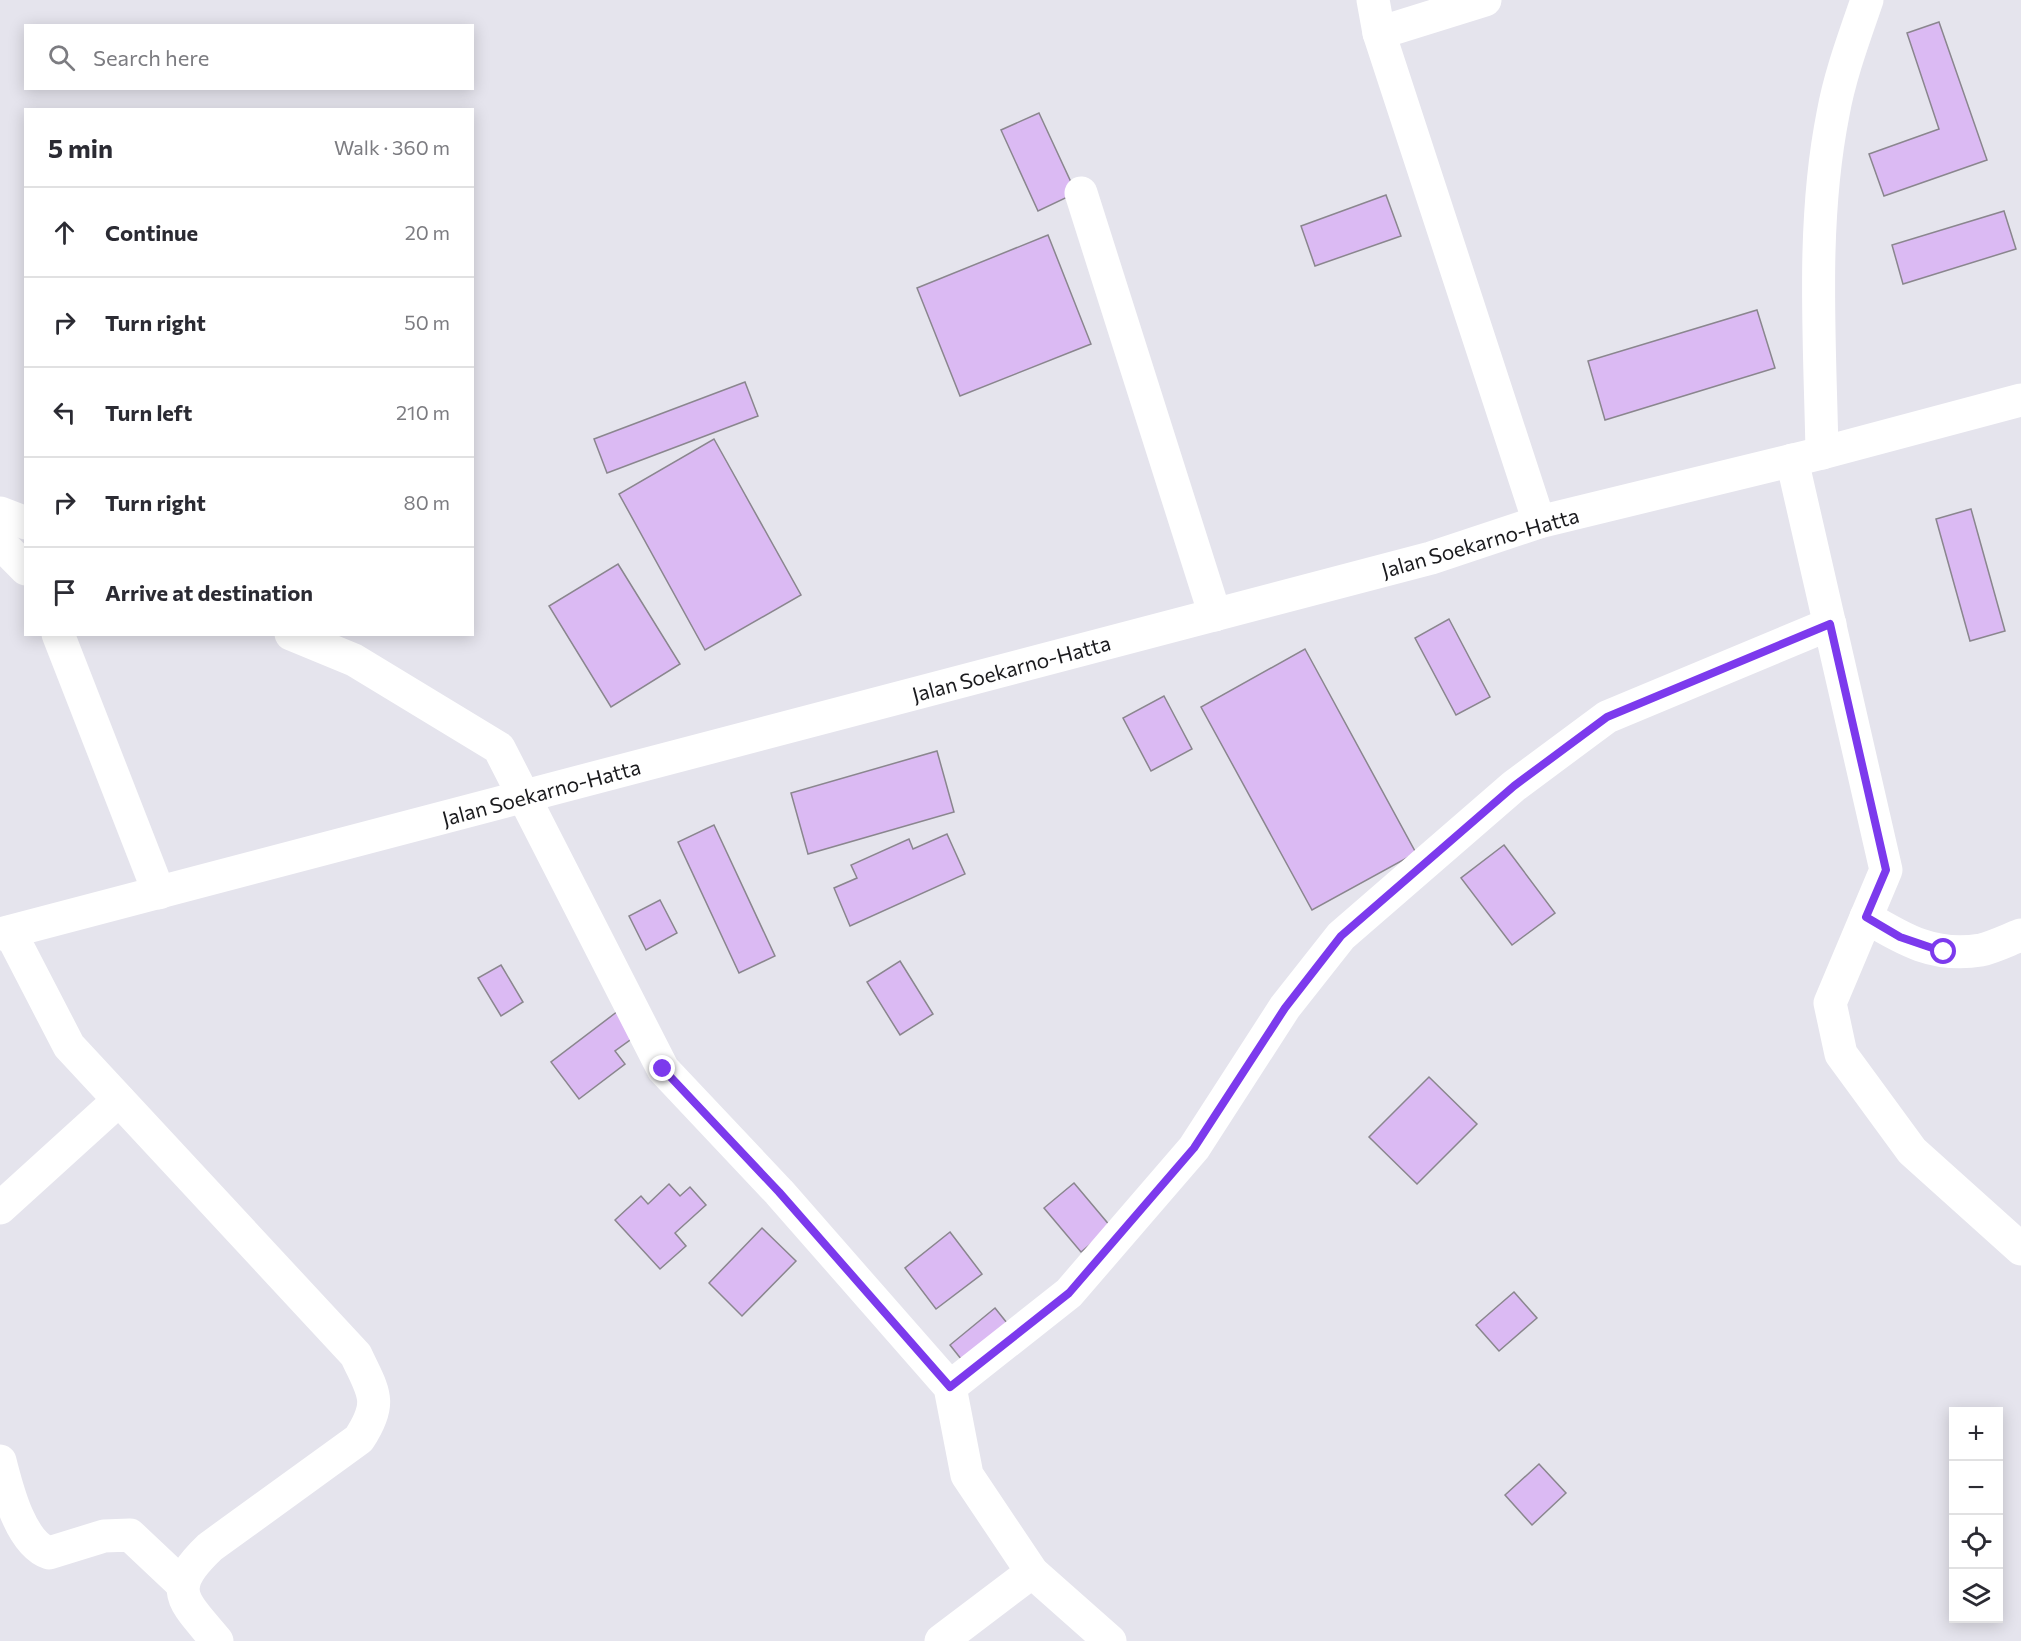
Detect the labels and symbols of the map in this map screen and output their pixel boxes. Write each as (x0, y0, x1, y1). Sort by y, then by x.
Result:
street label: Jalan Soekarno-Hatta (1378, 502, 1582, 582)
street label: Jalan Soekarno-Hatta (909, 629, 1113, 707)
street label: Jalan Soekarno-Hatta (439, 753, 643, 831)
route start (1930, 938, 1956, 964)
route end (649, 1055, 675, 1081)

